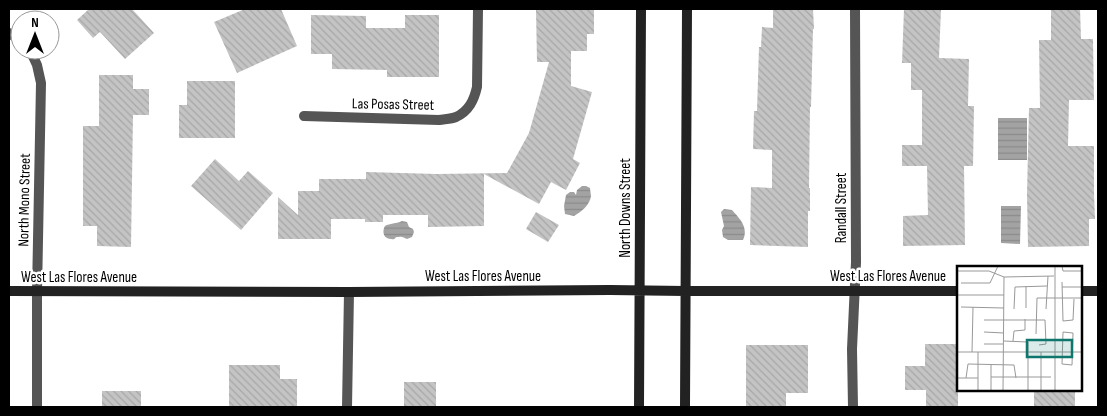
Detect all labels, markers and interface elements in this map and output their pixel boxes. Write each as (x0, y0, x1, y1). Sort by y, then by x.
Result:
north arrow (10, 10, 60, 60)
text: N (31, 14, 39, 31)
street label: Las Posas Street (352, 94, 435, 115)
street label: North Mono Street (14, 153, 35, 247)
street label: North Downs Street (616, 158, 635, 258)
street label: Randall Street (832, 172, 851, 243)
inset map (957, 266, 1082, 391)
street label: West Las Flores Avenue (425, 267, 541, 286)
street label: West Las Flores Avenue (830, 267, 946, 286)
street label: West Las Flores Avenue (21, 268, 137, 287)

